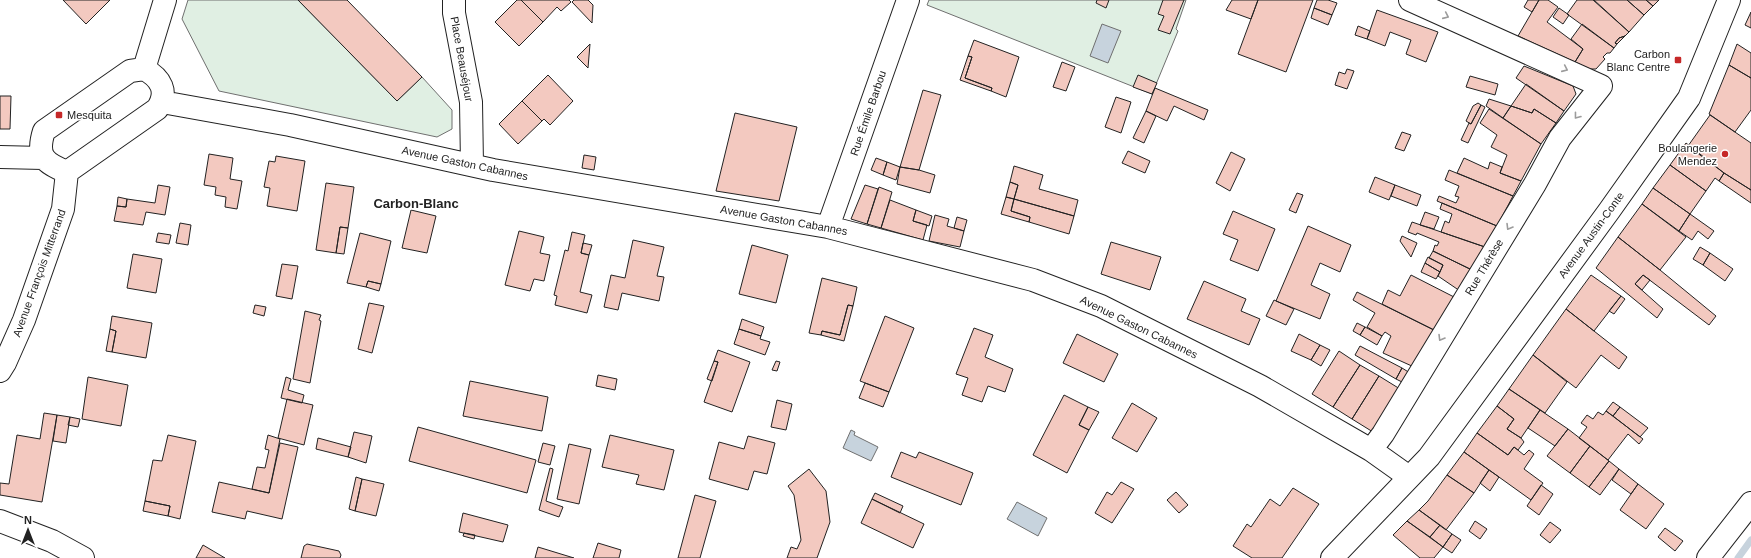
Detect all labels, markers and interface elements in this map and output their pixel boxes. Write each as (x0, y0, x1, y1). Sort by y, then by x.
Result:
one-way arrow (1442, 11, 1449, 19)
street label: Place Beauséjour (449, 15, 475, 103)
place label: Carbon Blanc Centre (1606, 48, 1670, 73)
marker: Carbon Blanc Centre (1673, 55, 1683, 65)
one-way arrow (1560, 64, 1568, 72)
street label: Rue Émile Barbou (848, 69, 888, 157)
place label: Mesquita (67, 109, 113, 121)
marker: Mesquita (54, 110, 64, 120)
one-way arrow (1575, 112, 1582, 119)
place label: Boulangerie Mendez (1658, 142, 1717, 167)
street label: Avenue Gaston Cabannes (401, 144, 530, 182)
marker: Boulangerie Mendez (1720, 149, 1730, 159)
street label: Avenue Austin-Conte (1556, 190, 1626, 280)
district label: Carbon-Blanc (373, 196, 459, 211)
street label: Avenue Gaston Cabannes (720, 203, 849, 237)
street label: Avenue François Mitterrand (10, 208, 68, 338)
one-way arrow (1506, 223, 1513, 230)
street label: Rue Thérèse (1463, 237, 1505, 297)
street label: Avenue Gaston Cabannes (1078, 293, 1200, 361)
one-way arrow (1439, 334, 1446, 341)
north arrow (8, 510, 48, 550)
text: N (24, 514, 32, 526)

